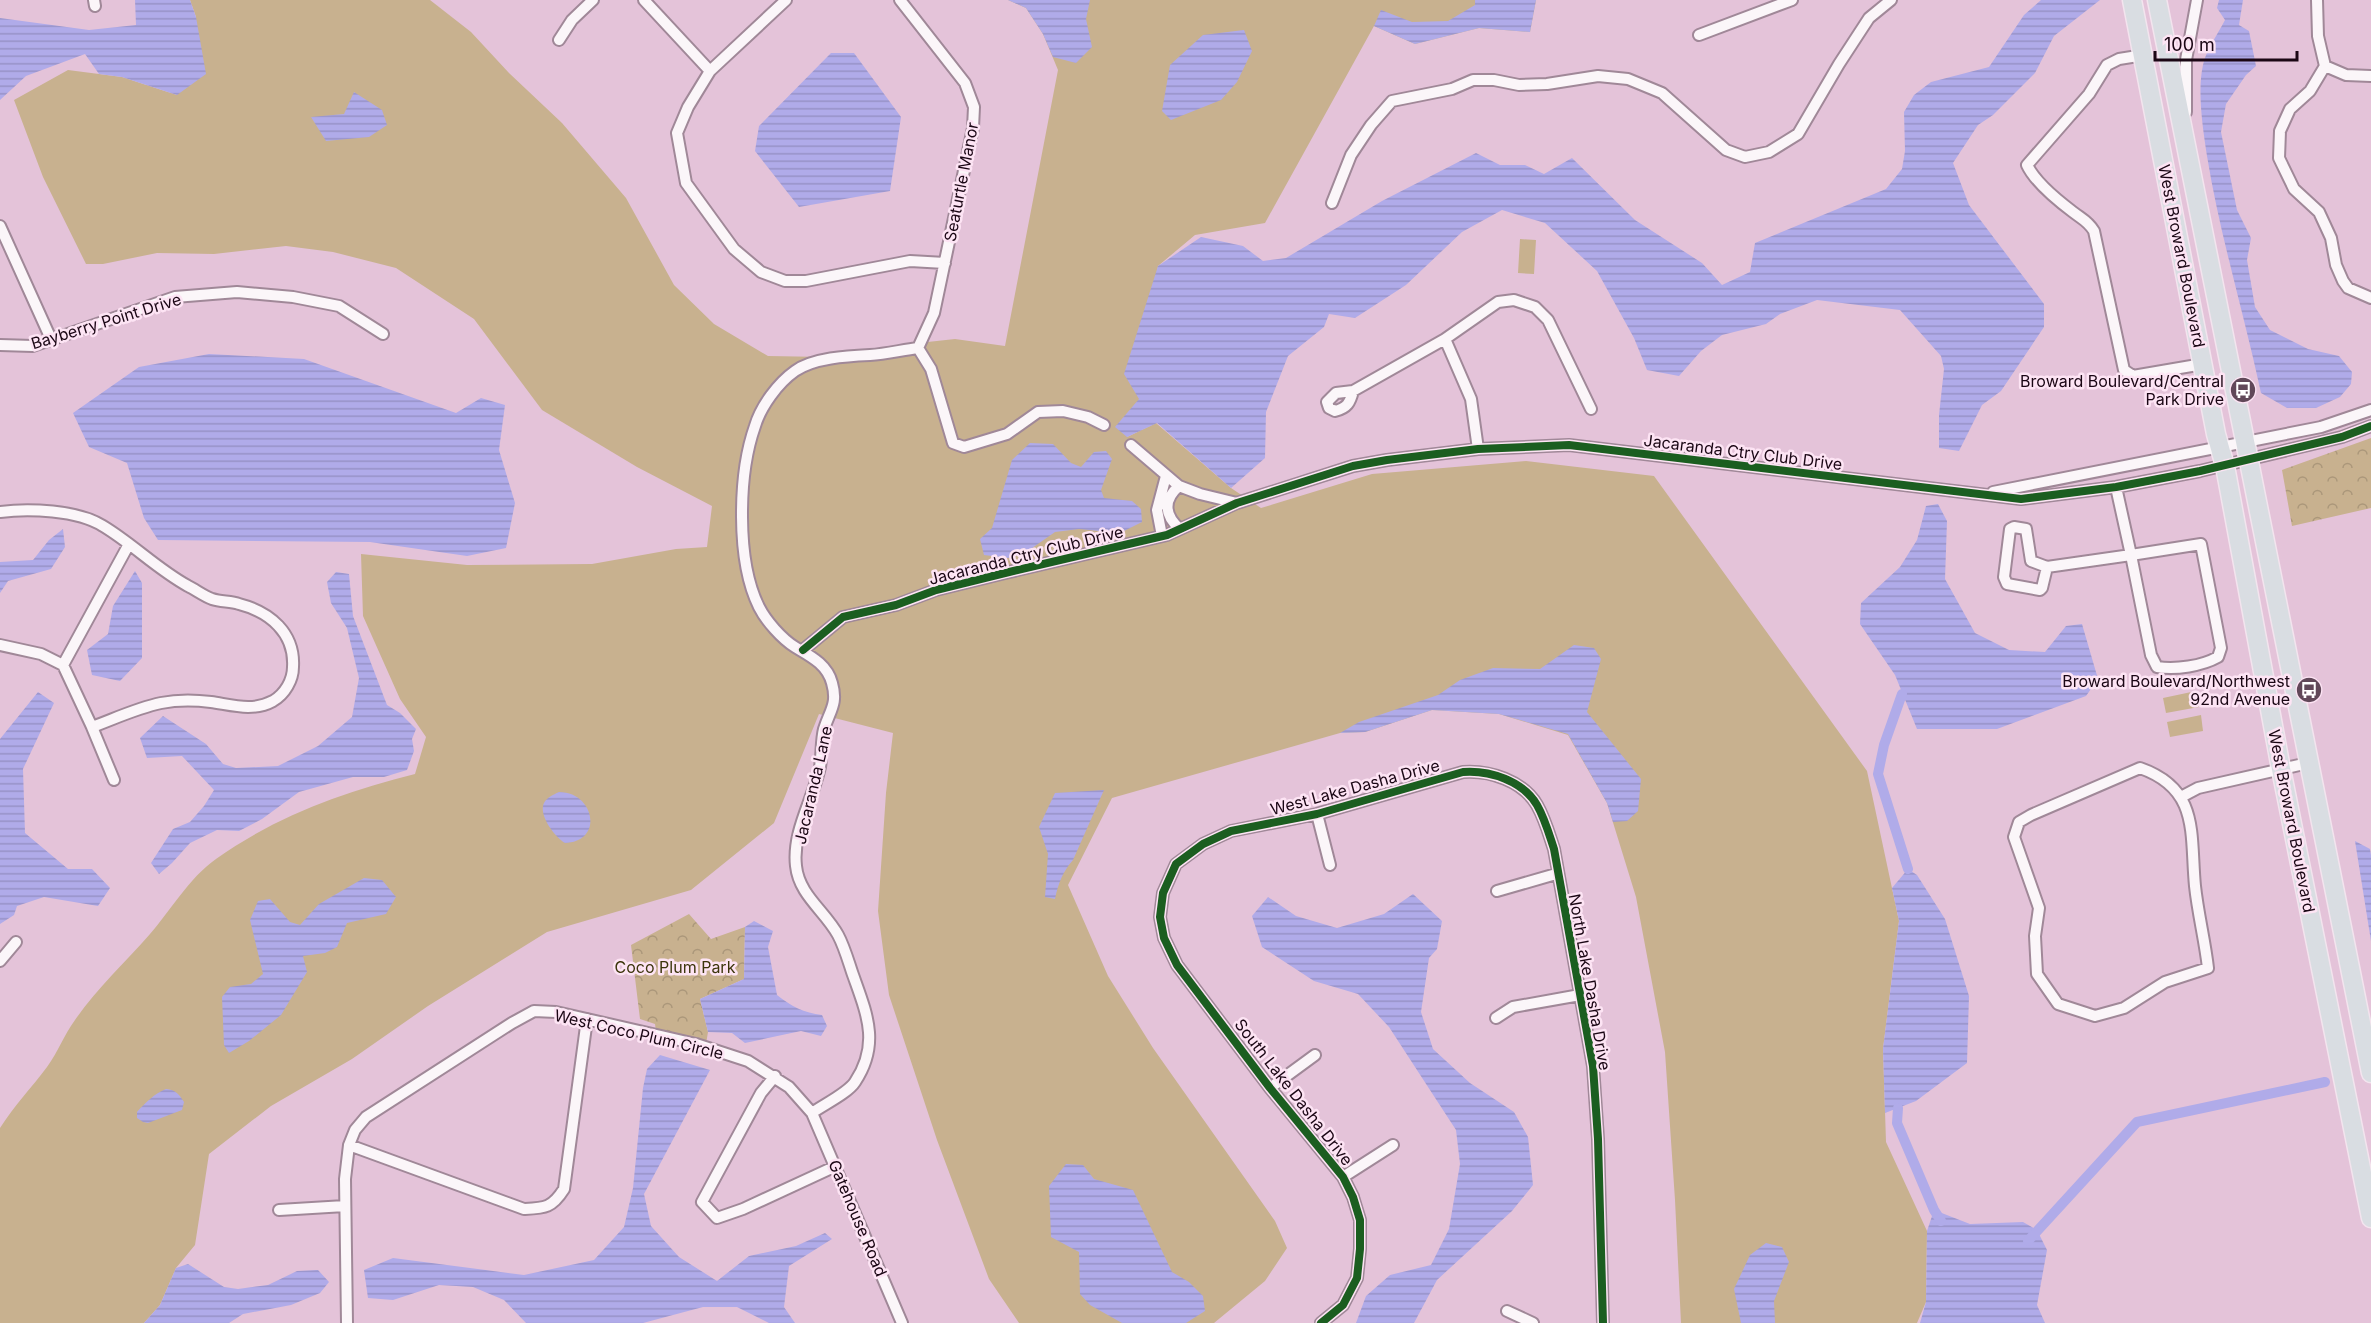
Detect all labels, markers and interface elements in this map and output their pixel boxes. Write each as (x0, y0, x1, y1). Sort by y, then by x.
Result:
scale bar (2155, 24, 2298, 62)
text: 100 m (2164, 34, 2215, 55)
street label: Seaturtle Manor (940, 121, 982, 243)
street label: West Broward Boulevard (2154, 163, 2210, 349)
street label: Bayberry Point Drive (29, 289, 183, 353)
place label: Broward Boulevard/Central Park Drive (2020, 371, 2224, 409)
bus stop icon: Broward Boulevard/Central Park Drive (2228, 375, 2258, 405)
street label: Jacaranda Ctry Club Drive (1643, 430, 1843, 474)
street label: Jacaranda Ctry Club Drive (927, 521, 1125, 589)
place label: Broward Boulevard/Northwest 92nd Avenue (2062, 671, 2290, 709)
bus stop icon: Broward Boulevard/Northwest 92nd Avenue (2294, 675, 2324, 705)
street label: Jacaranda Lane (790, 724, 836, 846)
street label: West Broward Boulevard (2264, 728, 2320, 914)
street label: West Lake Dasha Drive (1268, 755, 1442, 819)
street label: North Lake Dasha Drive (1565, 892, 1615, 1072)
park label: Coco Plum Park (615, 957, 736, 977)
street label: West Coco Plum Circle (553, 1005, 725, 1063)
street label: South Lake Dasha Drive (1231, 1015, 1357, 1169)
street label: Gatehouse Road (824, 1157, 892, 1279)

